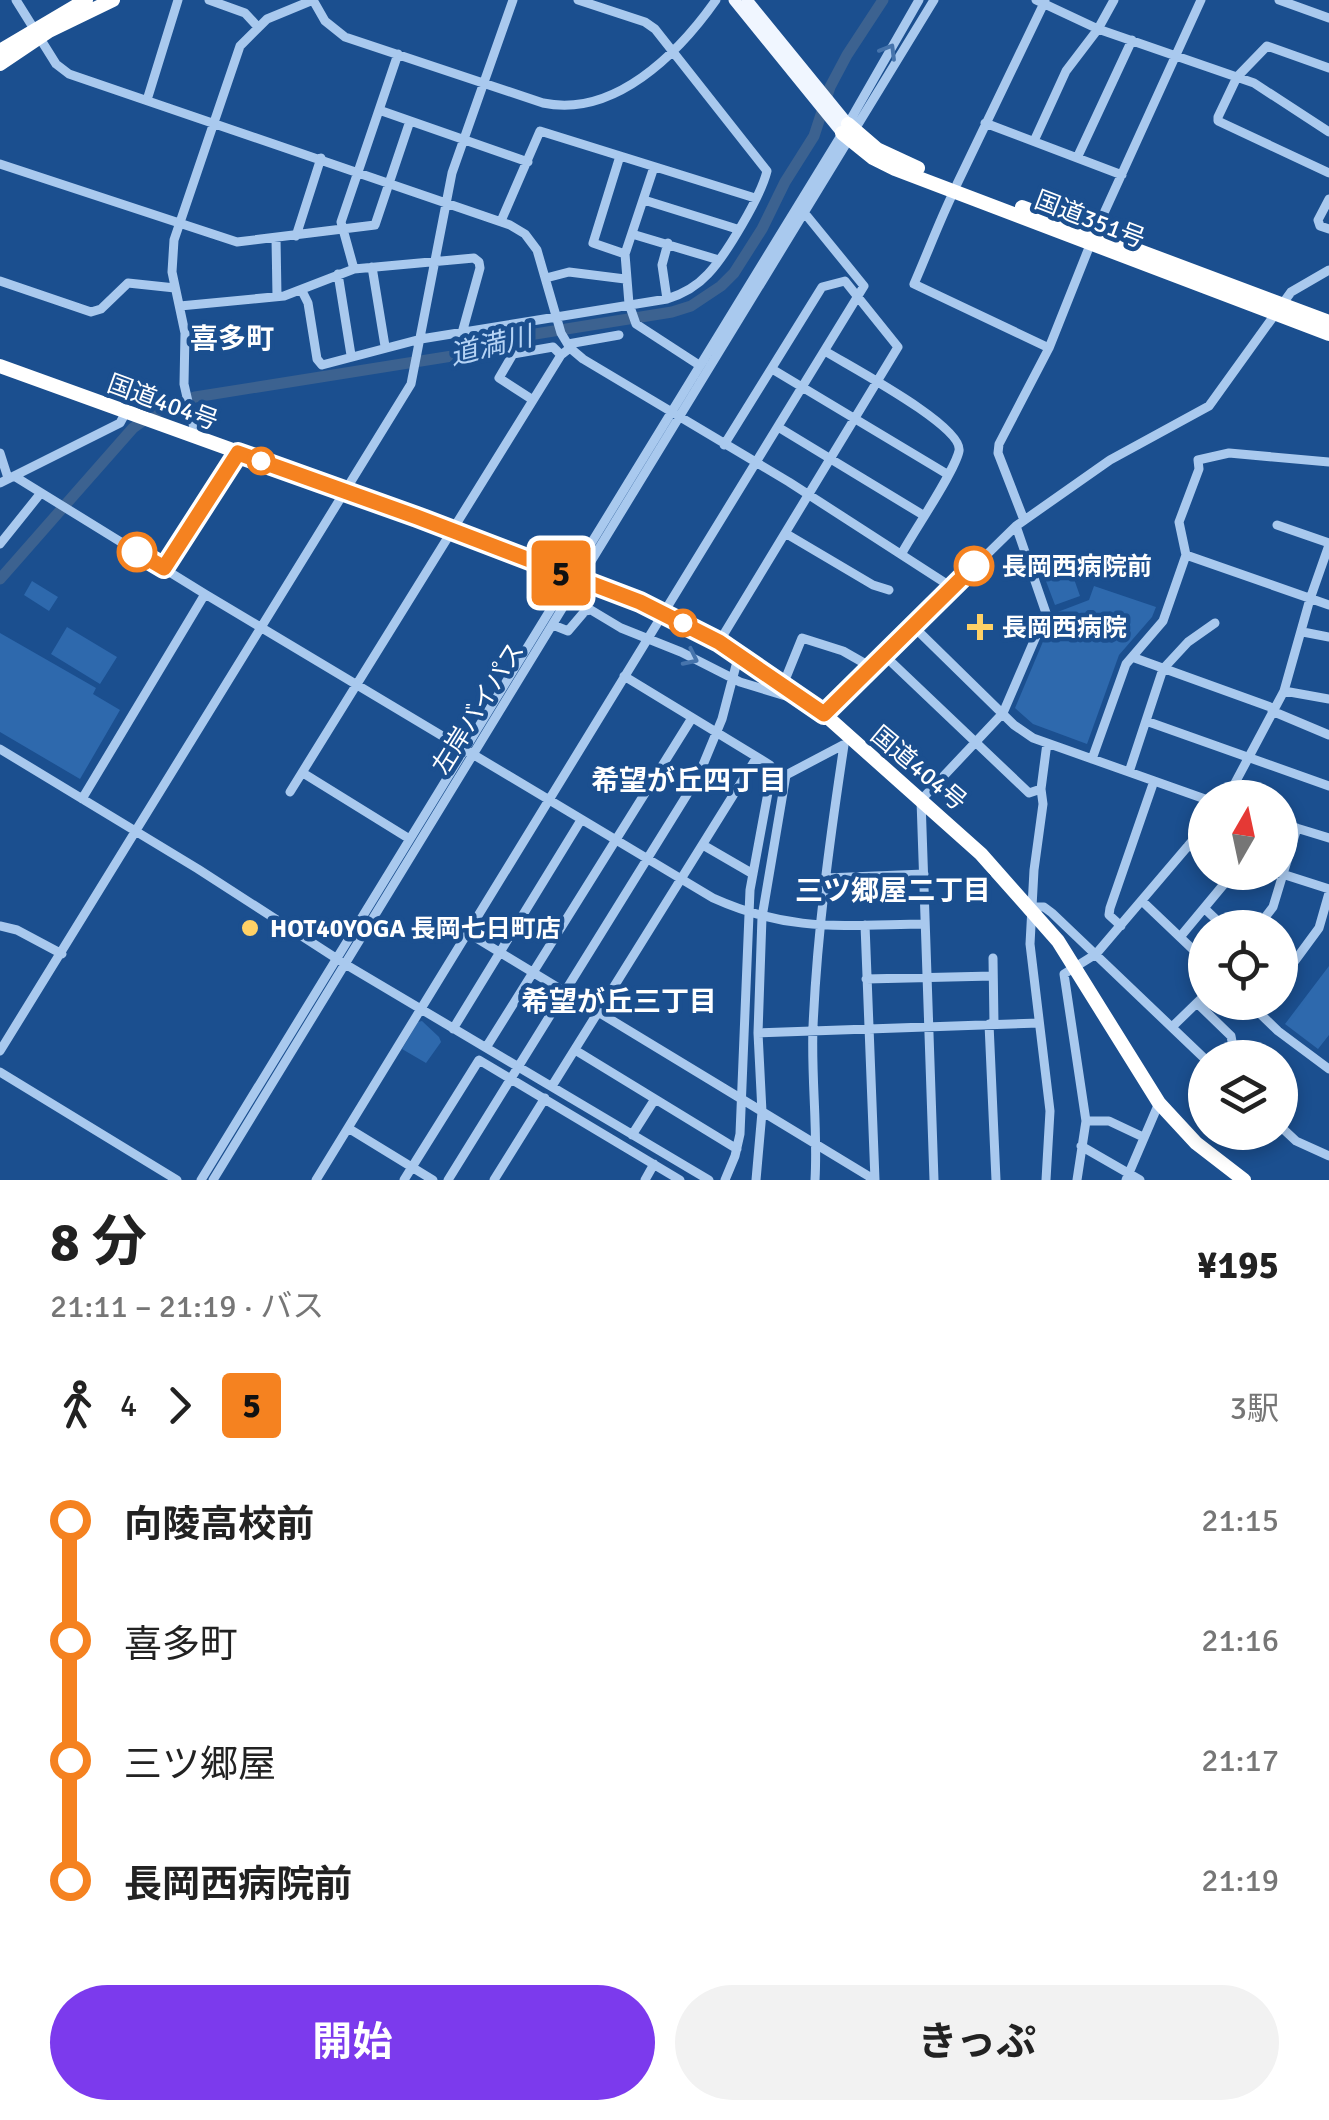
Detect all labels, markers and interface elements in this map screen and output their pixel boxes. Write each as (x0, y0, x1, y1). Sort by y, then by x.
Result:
one-way arrow (877, 44, 896, 62)
street label: 国道351号 (1031, 184, 1149, 254)
water label: 道満川 (446, 319, 539, 373)
district label: 喜多町 (190, 322, 274, 356)
street label: 国道404号 (103, 368, 223, 436)
unlabelled marker (248, 448, 274, 474)
unlabelled marker (118, 533, 156, 571)
line badge: 5 (528, 540, 594, 606)
marker: 長岡西病院前 (955, 547, 993, 585)
place label: 長岡西病院前 (1002, 551, 1152, 582)
text: 5 (552, 552, 570, 595)
unlabelled marker (670, 610, 696, 636)
place label: 長岡西病院 (1002, 612, 1127, 643)
marker: 長岡西病院 (967, 614, 993, 640)
street label: 左岸バイパス (425, 636, 531, 780)
one-way arrow (680, 645, 698, 665)
street label: 国道404号 (865, 719, 973, 817)
district label: 希望が丘四丁目 (591, 764, 787, 798)
north arrow (1188, 780, 1298, 890)
map controls (1188, 780, 1298, 1150)
district label: 三ツ郷屋二丁目 (795, 874, 991, 908)
button: locate (1188, 910, 1298, 1020)
place label: HOT40YOGA 長岡七日町店 (270, 913, 561, 944)
marker: HOT40YOGA 長岡七日町店 (239, 917, 261, 939)
district label: 希望が丘三丁目 (521, 985, 717, 1019)
button: layers (1188, 1040, 1298, 1150)
text: 8 分 (50, 1208, 147, 1276)
text: ¥195 (1197, 1242, 1279, 1289)
text: 21:11 – 21:19 · バス (50, 1287, 324, 1326)
icon: walk (50, 1378, 105, 1433)
icon: forward (152, 1378, 207, 1433)
text: 5 (242, 1384, 261, 1427)
text: 4 (120, 1386, 137, 1425)
text: 3駅 (1230, 1389, 1279, 1428)
text: 向陵高校前 (124, 1501, 314, 1548)
text: 21:15 (1201, 1501, 1279, 1540)
text: 喜多町 (124, 1621, 238, 1668)
text: 21:16 (1201, 1621, 1279, 1660)
text: 三ツ郷屋 (124, 1741, 276, 1788)
text: 21:17 (1201, 1741, 1279, 1780)
text: 長岡西病院前 (124, 1861, 352, 1908)
text: 21:19 (1201, 1861, 1279, 1900)
button: 開始 (50, 1985, 655, 2100)
button: きっぷ (675, 1985, 1279, 2100)

